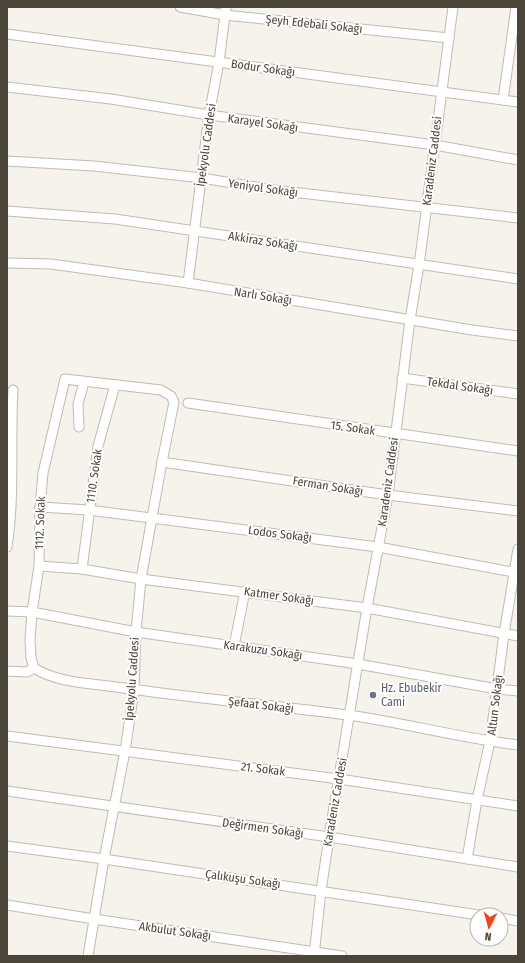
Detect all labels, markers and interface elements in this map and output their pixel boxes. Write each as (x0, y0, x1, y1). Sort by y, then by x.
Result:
street label: Şeyh Edebali Sokağı (265, 12, 363, 36)
street label: Bodur Sokağı (230, 57, 296, 79)
street label: İpekyolu Caddesi (192, 102, 219, 187)
street label: Karayel Sokağı (227, 111, 299, 135)
street label: Karadeniz Caddesi (420, 116, 444, 206)
street label: Yeniyol Sokağı (227, 176, 299, 200)
street label: Akkiraz Sokağı (227, 229, 299, 253)
street label: Narlı Sokağı (233, 285, 293, 307)
street label: Tekdal Sokağı (426, 374, 494, 398)
street label: 15. Sokak (330, 418, 377, 438)
street label: Karadeniz Caddesi (375, 437, 401, 527)
street label: 1110. Sokak (83, 448, 105, 504)
street label: Ferman Sokağı (292, 474, 364, 498)
street label: 1112. Sokak (32, 496, 48, 550)
street label: Lodos Sokağı (247, 523, 313, 545)
street label: Katmer Sokağı (243, 584, 315, 608)
street label: İpekyolu Caddesi (121, 637, 142, 721)
street label: Karakuzu Sokağı (223, 638, 303, 662)
street label: Altun Sokağı (484, 674, 506, 736)
place label: Hz. Ebubekir Cami (381, 681, 443, 709)
marker: Hz. Ebubekir Cami (368, 690, 378, 700)
street label: Şefaat Sokağı (227, 694, 295, 716)
street label: Karadeniz Caddesi (320, 757, 350, 847)
street label: 21. Sokak (240, 759, 286, 779)
street label: Değirmen Sokağı (221, 815, 305, 841)
street label: Çalıkuşu Sokağı (204, 867, 282, 891)
north arrow (469, 907, 509, 947)
street label: Akbulut Sokağı (138, 919, 212, 943)
text: N (484, 930, 492, 943)

